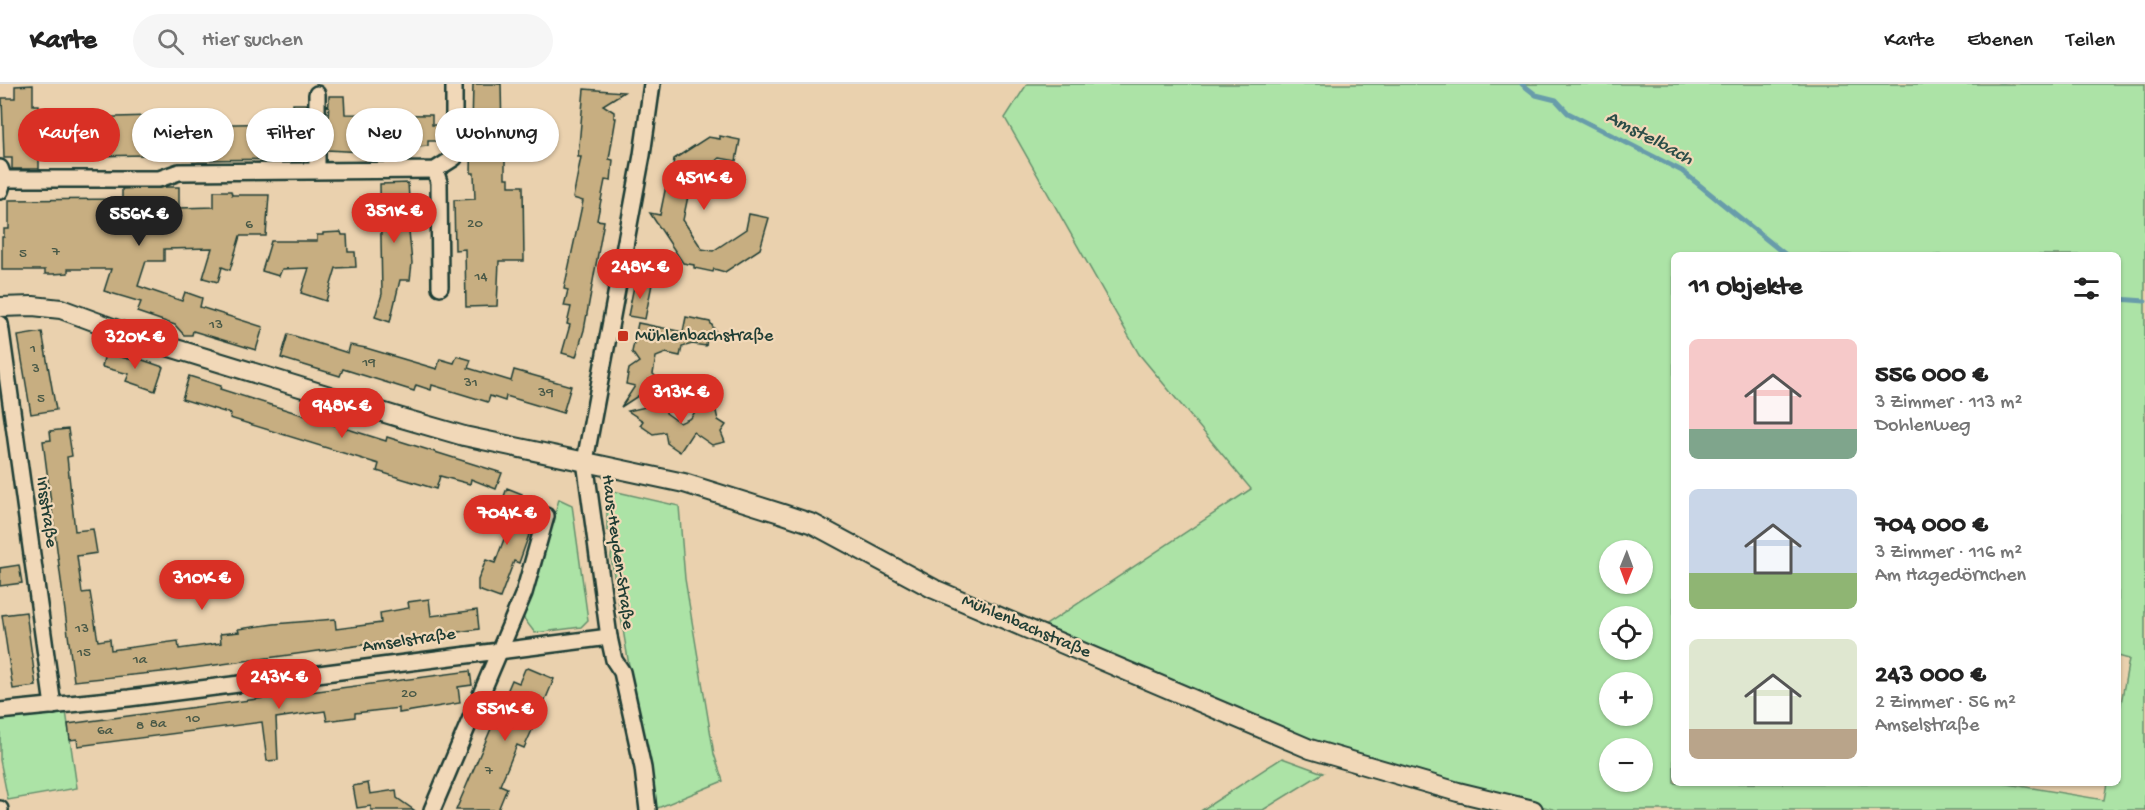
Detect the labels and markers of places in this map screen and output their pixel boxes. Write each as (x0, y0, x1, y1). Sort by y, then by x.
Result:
pin: 451K € (655, 160, 753, 211)
pin: 351K € (345, 193, 443, 244)
pin: 556K € (90, 196, 188, 247)
pin: 248K € (591, 249, 689, 300)
pin: 320K € (86, 319, 184, 370)
place label: Mühlenbachstraße (635, 326, 774, 347)
marker: Mühlenbachstraße (616, 329, 630, 343)
pin: 313K € (632, 374, 730, 425)
pin: 948K € (293, 388, 391, 439)
pin: 704K € (458, 495, 556, 546)
pin: 310K € (153, 560, 251, 611)
pin: 243K € (230, 659, 328, 710)
pin: 551K € (456, 691, 554, 742)

